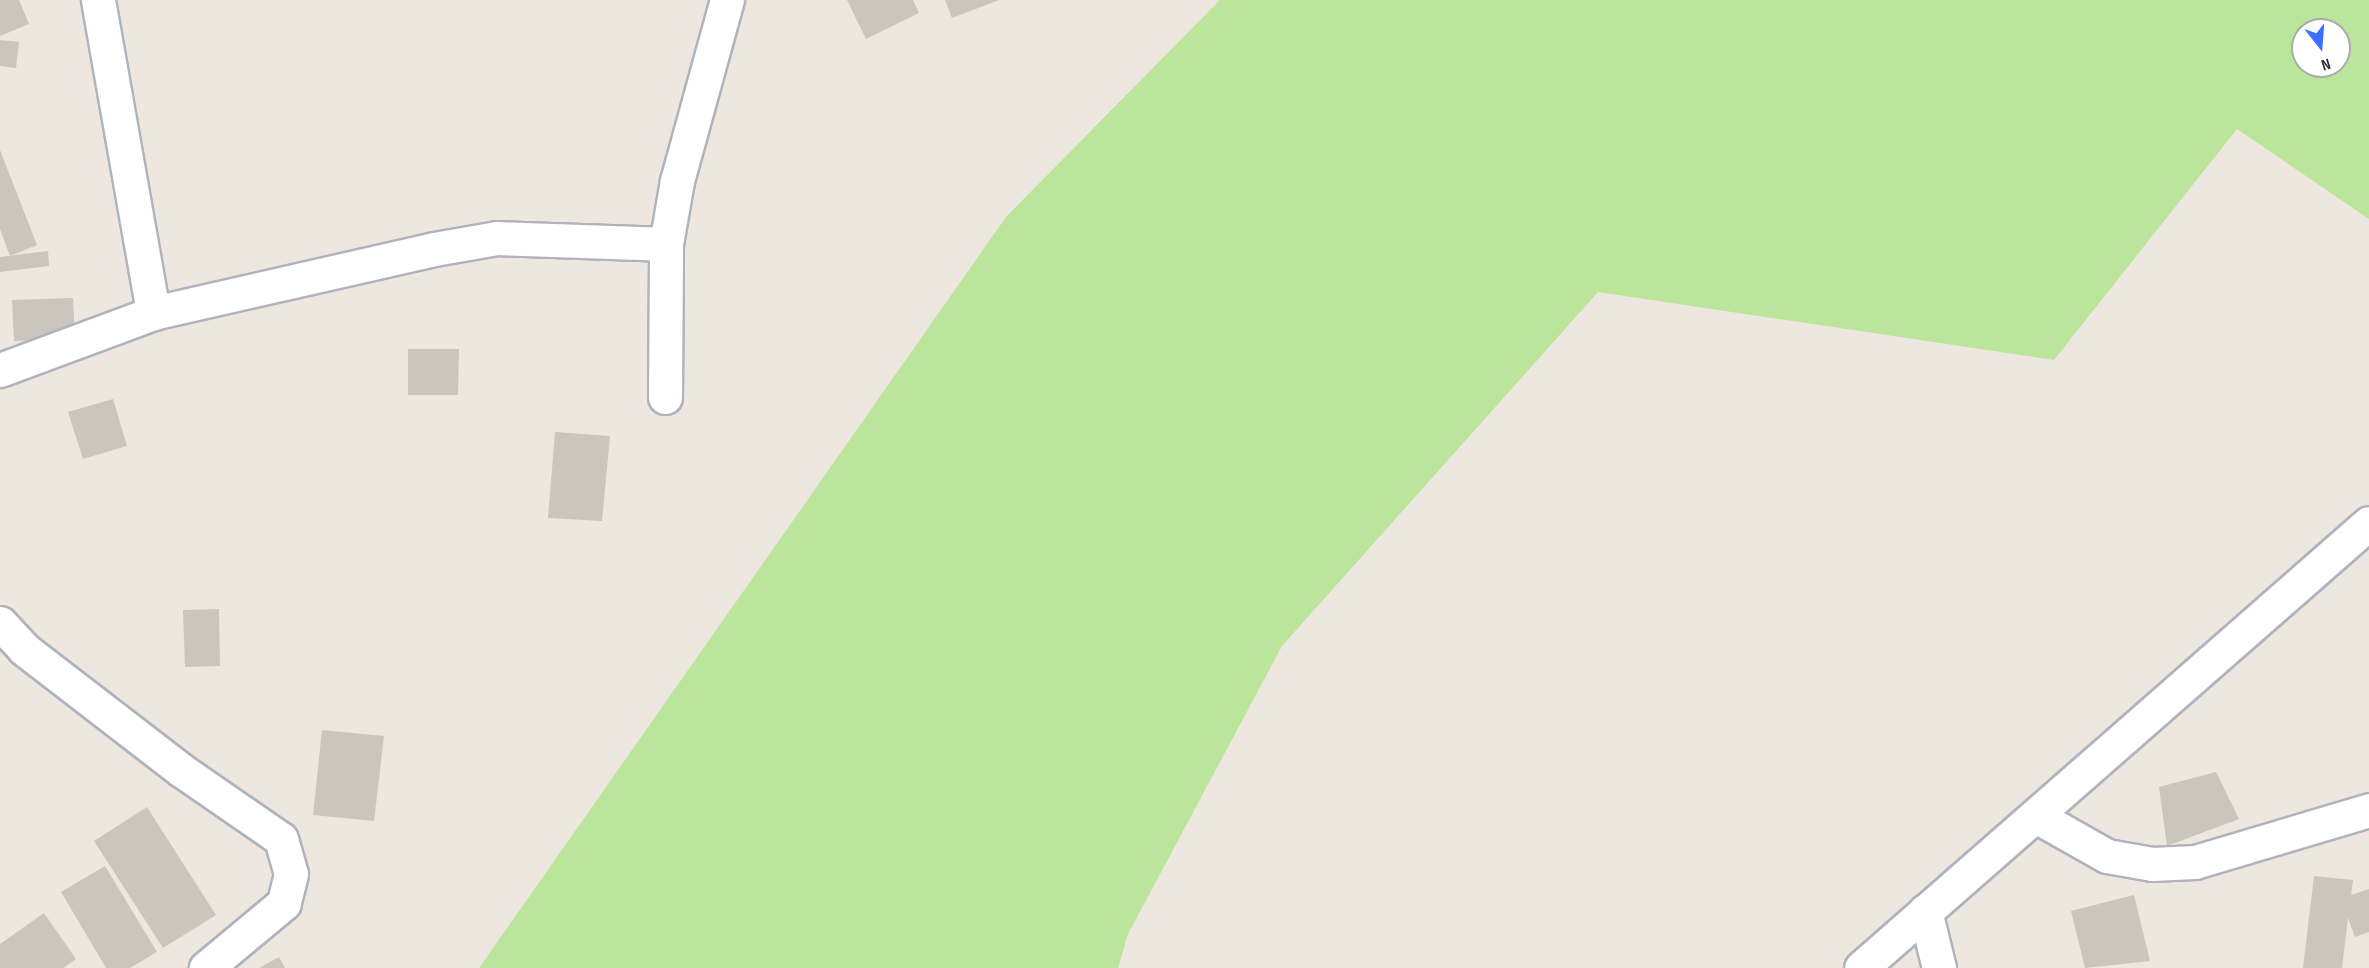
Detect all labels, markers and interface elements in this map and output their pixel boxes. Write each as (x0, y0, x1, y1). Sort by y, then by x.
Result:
north arrow (2291, 18, 2351, 78)
text: N (2319, 53, 2333, 74)

